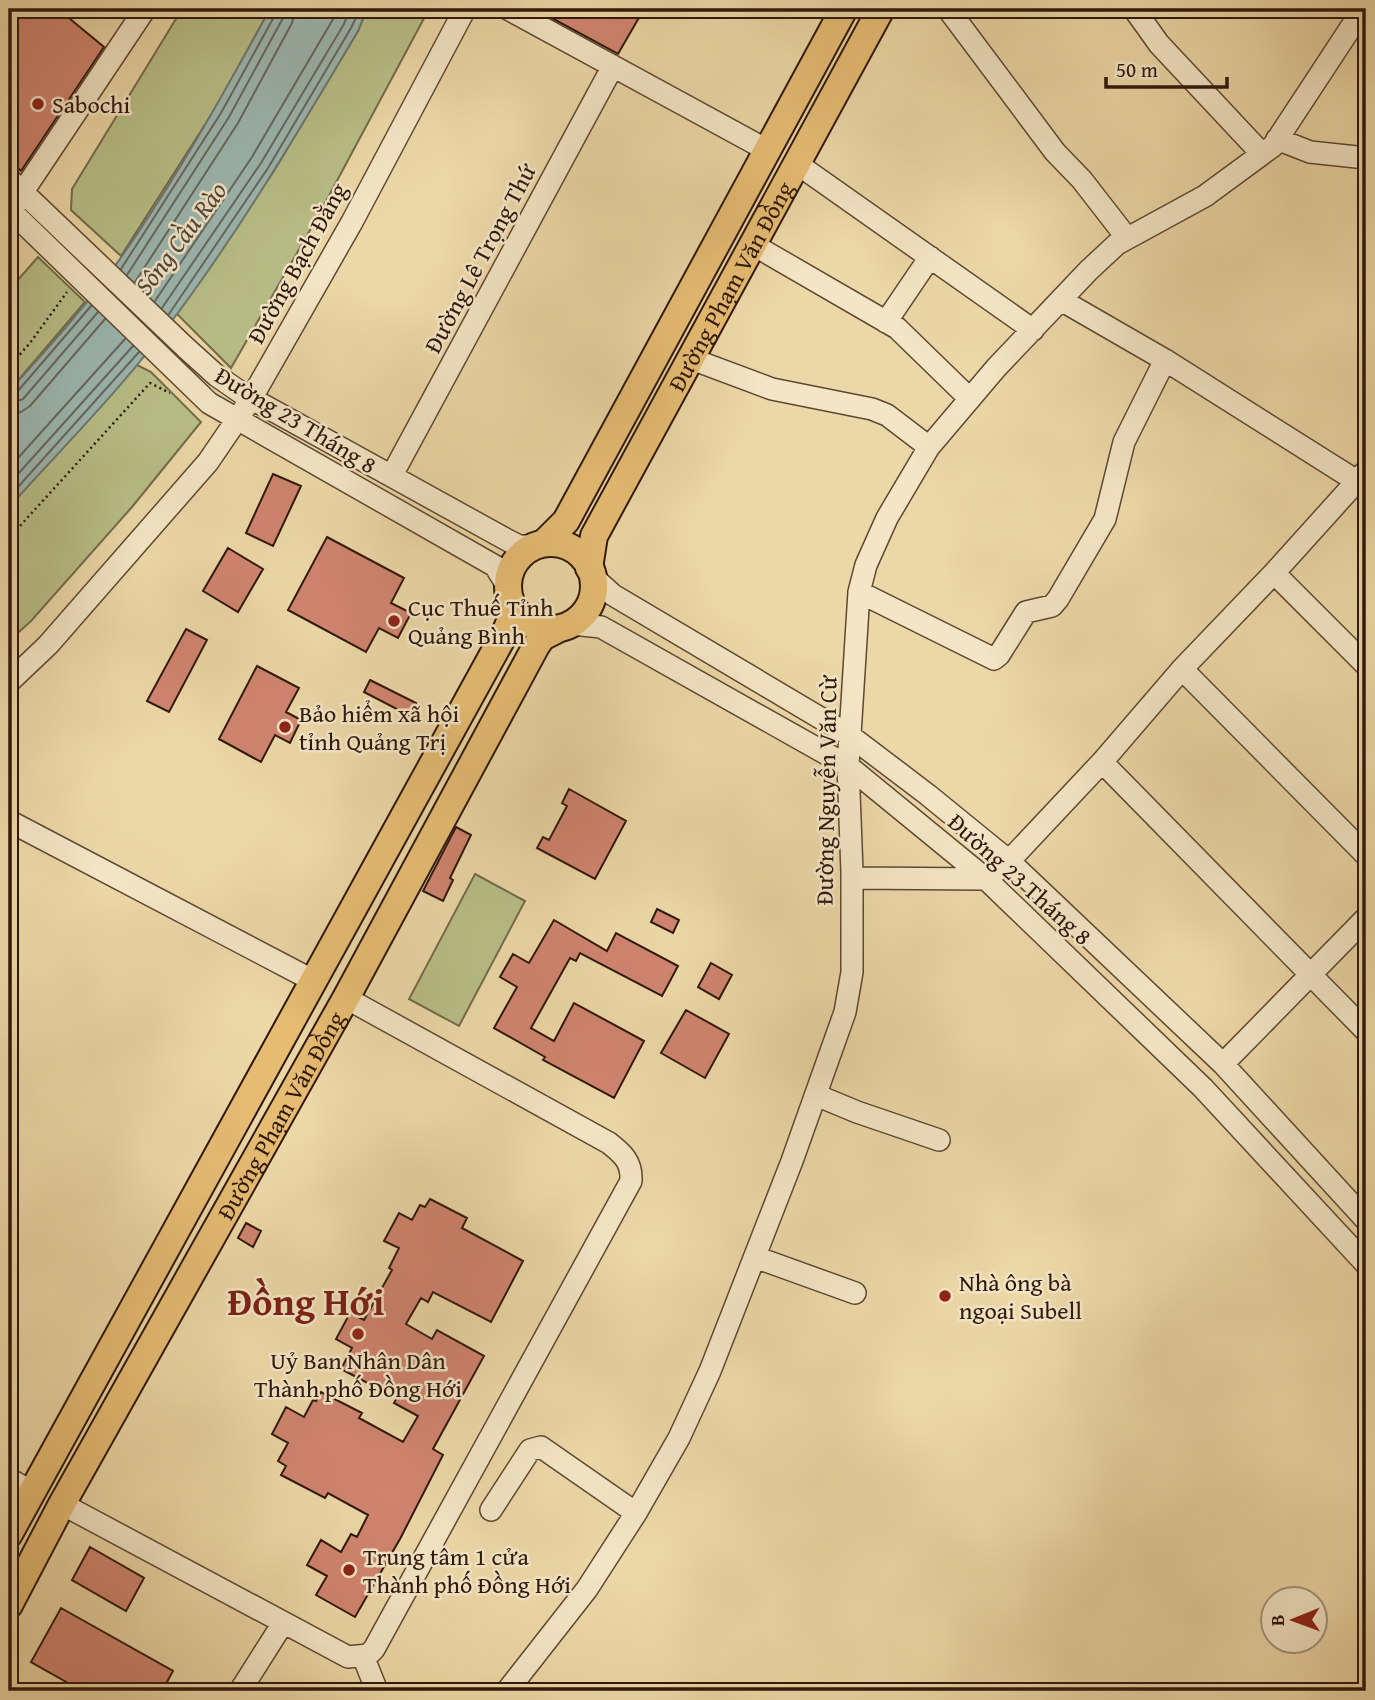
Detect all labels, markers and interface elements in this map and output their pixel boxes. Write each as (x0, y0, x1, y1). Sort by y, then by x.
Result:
scale bar (1106, 46, 1226, 90)
text: 50 m (1116, 54, 1158, 85)
place label: Sabochi (52, 87, 130, 122)
marker: Sabochi (30, 96, 46, 112)
street label: Đường Lê Trọng Thứ (415, 156, 545, 359)
water label: Sông Cầu Rào (124, 173, 236, 303)
street label: Đường Phạm Văn Đồng (659, 175, 802, 397)
street label: Đường Bạch Đằng (238, 176, 356, 350)
street label: Đường 23 Tháng 8 (209, 358, 383, 482)
place label: Cục Thuế Tỉnh Quảng Bình (408, 590, 554, 653)
marker: Cục Thuế Tỉnh Quảng Bình (386, 613, 402, 629)
street label: Đường Nguyễn Văn Cừ (806, 674, 846, 906)
place label: Bảo hiểm xã hội tỉnh Quảng Trị (299, 696, 459, 759)
marker: Bảo hiểm xã hội tỉnh Quảng Trị (277, 719, 293, 735)
street label: Đường 23 Tháng 8 (940, 805, 1100, 953)
street label: Đường Phạm Văn Đồng (208, 1004, 353, 1226)
place label: Nhà ông bà ngoại Subell (959, 1265, 1082, 1328)
district label: Đồng Hới (228, 1273, 384, 1329)
marker: Nhà ông bà ngoại Subell (937, 1288, 953, 1304)
marker: Uỷ Ban Nhân Dân Thành phố Đồng Hới (350, 1326, 366, 1342)
place label: Uỷ Ban Nhân Dân Thành phố Đồng Hới (254, 1343, 462, 1406)
place label: Trung tâm 1 cửa Thành phố Đồng Hới (363, 1539, 571, 1602)
marker: Trung tâm 1 cửa Thành phố Đồng Hới (341, 1562, 357, 1578)
north arrow (1260, 1584, 1330, 1654)
text: B (1263, 1614, 1291, 1626)

